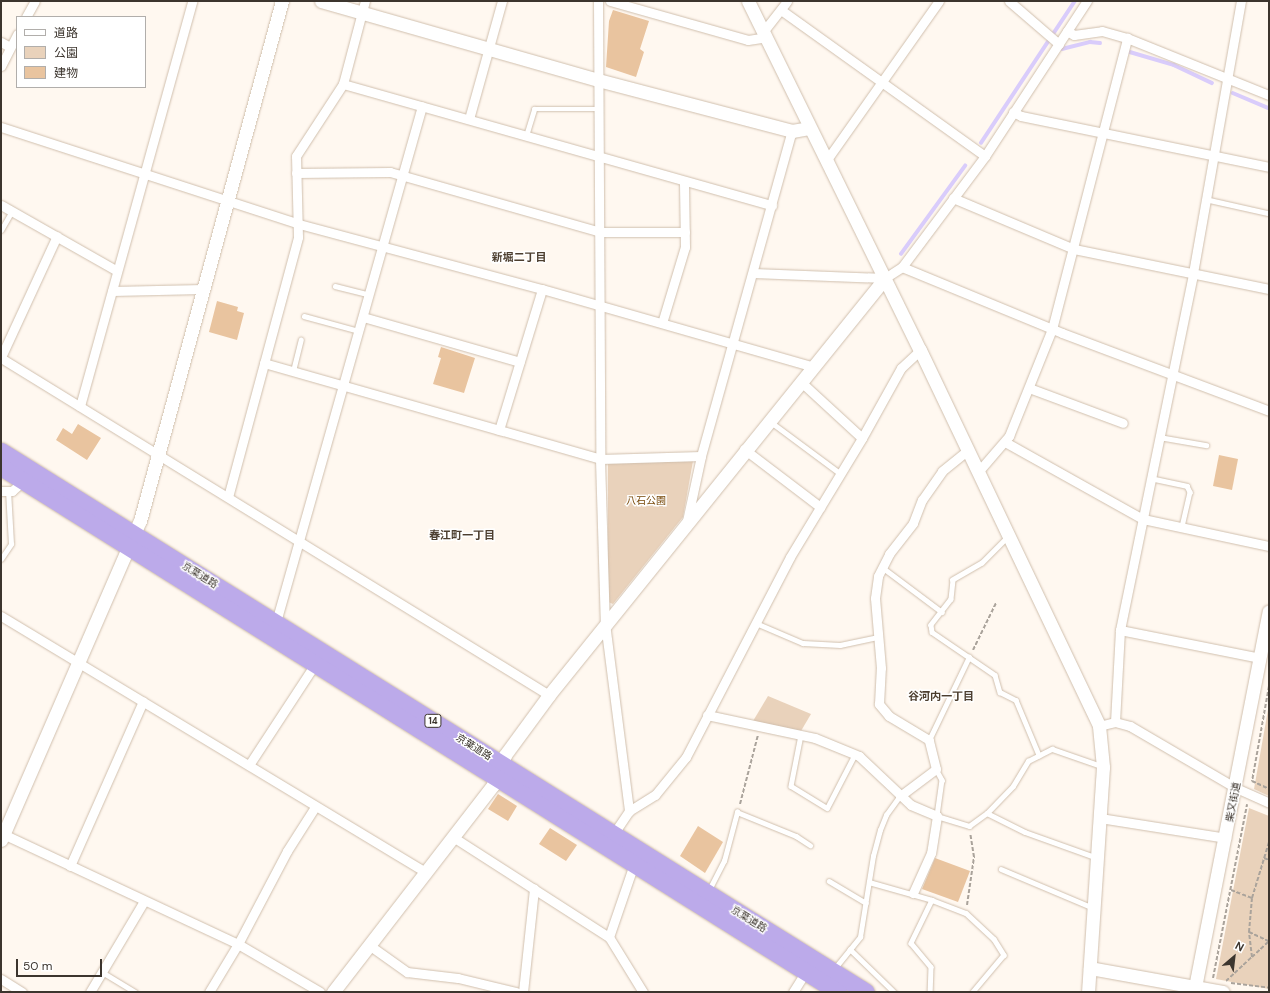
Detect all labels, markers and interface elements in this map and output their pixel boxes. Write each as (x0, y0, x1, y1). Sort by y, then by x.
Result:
legend (16, 16, 146, 88)
text: 道路 (54, 25, 78, 41)
text: 公園 (54, 45, 78, 61)
text: 建物 (54, 65, 78, 81)
district label: 新堀二丁目 (492, 250, 546, 264)
park label: 八石公園 (626, 495, 666, 507)
district label: 春江町一丁目 (429, 528, 495, 542)
street label: 京葉道路 (180, 559, 220, 591)
district label: 谷河内一丁目 (908, 689, 974, 703)
road number: 14 (424, 714, 442, 728)
street label: 京葉道路 (454, 731, 494, 763)
street label: 柴又街道 (1223, 781, 1243, 823)
street label: 京葉道路 (729, 903, 769, 935)
north arrow (1214, 937, 1254, 977)
text: N (1233, 938, 1246, 954)
scale bar (18, 951, 104, 977)
text: 50 m (23, 958, 52, 974)

